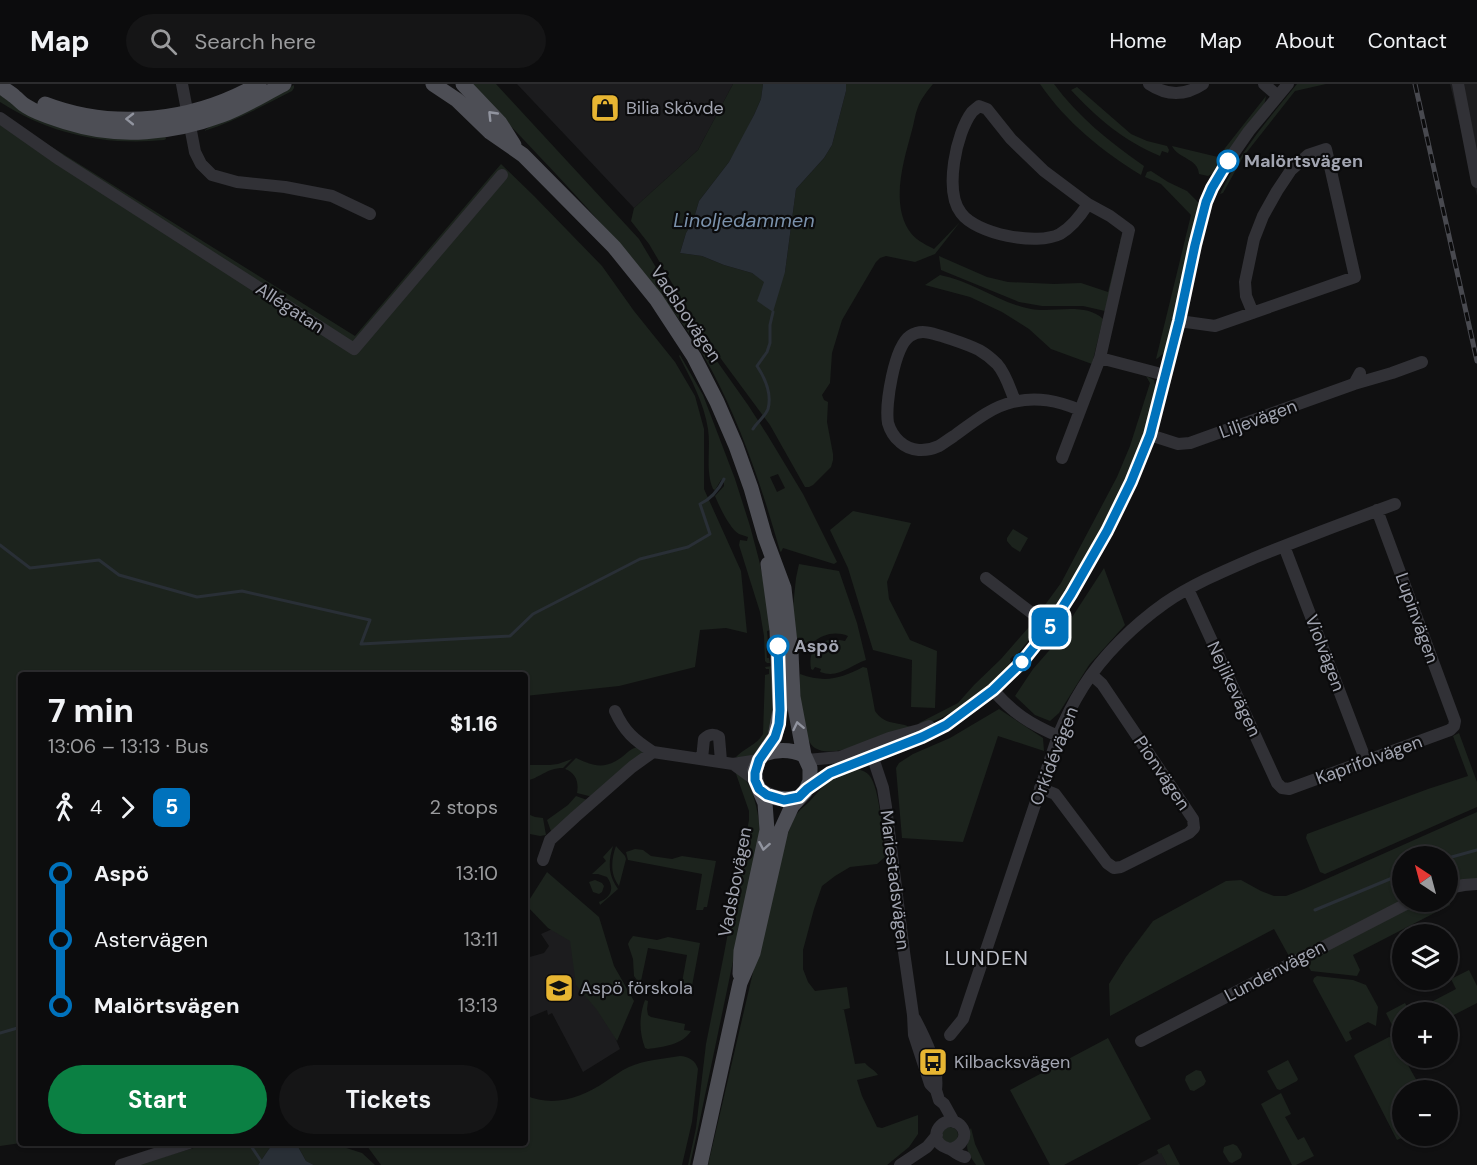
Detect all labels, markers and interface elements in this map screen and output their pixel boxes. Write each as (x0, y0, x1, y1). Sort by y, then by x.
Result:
search box (126, 14, 546, 68)
text: Map (30, 23, 90, 60)
icon: search (147, 25, 180, 58)
text: Search here (195, 27, 316, 56)
text: Home (1109, 27, 1167, 55)
text: Map (1200, 27, 1242, 55)
text: About (1275, 27, 1335, 55)
text: Contact (1368, 27, 1447, 55)
shop icon: Bilia Skövde (589, 92, 621, 124)
place label: Bilia Skövde (626, 96, 724, 120)
one-way arrow (488, 111, 499, 122)
one-way arrow (125, 113, 134, 125)
place label: Malörtsvägen (1244, 149, 1363, 173)
marker: Malörtsvägen (1217, 150, 1239, 172)
water label: Linoljedammen (673, 207, 815, 233)
street label: Vadsbovägen (645, 261, 727, 367)
street label: Allégatan (251, 277, 329, 339)
street label: Liljevägen (1216, 394, 1300, 444)
street label: Lupinvägen (1390, 569, 1444, 667)
line badge: 5 (1030, 608, 1070, 646)
street label: Violvägen (1299, 611, 1351, 695)
text: 5 (1043, 613, 1057, 641)
place label: Aspö (794, 634, 839, 658)
marker: Aspö (767, 635, 789, 657)
street label: Nejlikevägen (1201, 637, 1267, 741)
unlabelled marker (1013, 653, 1031, 671)
text: 7 min (48, 689, 134, 732)
street label: Orkidévägen (1024, 703, 1084, 809)
text: $1.16 (450, 709, 498, 738)
one-way arrow (792, 721, 805, 731)
street label: Kaprifolvägen (1312, 730, 1426, 790)
street label: Pionvägen (1128, 731, 1196, 815)
text: 13:06 – 13:13 · Bus (48, 733, 209, 759)
icon: walk (48, 791, 81, 824)
icon: forward (111, 791, 144, 824)
text: 5 (165, 793, 178, 821)
text: 4 (90, 794, 102, 820)
text: 2 stops (430, 794, 498, 820)
street label: Mariestadsvägen (875, 809, 915, 951)
street label: Vadsbovägen (713, 825, 757, 939)
one-way arrow (758, 840, 771, 850)
north arrow (1392, 846, 1458, 912)
map controls (1392, 846, 1458, 1146)
text: Aspö (94, 859, 149, 888)
text: 13:10 (456, 860, 498, 886)
button: layers (1392, 924, 1458, 990)
text: Astervägen (94, 925, 208, 954)
text: 13:11 (463, 926, 498, 952)
street label: Lundenvägen (1220, 934, 1330, 1008)
district label: LUNDEN (945, 945, 1029, 971)
school or university icon: Aspö förskola (543, 972, 575, 1004)
place label: Aspö förskola (580, 976, 693, 1000)
text: Malörtsvägen (94, 991, 240, 1020)
text: 13:13 (458, 992, 498, 1018)
button: + (1392, 1002, 1458, 1068)
bus stop icon: Kilbacksvägen (917, 1046, 949, 1078)
place label: Kilbacksvägen (954, 1050, 1070, 1074)
button: Start (48, 1065, 267, 1134)
button: Tickets (279, 1065, 498, 1134)
button: − (1392, 1080, 1458, 1146)

